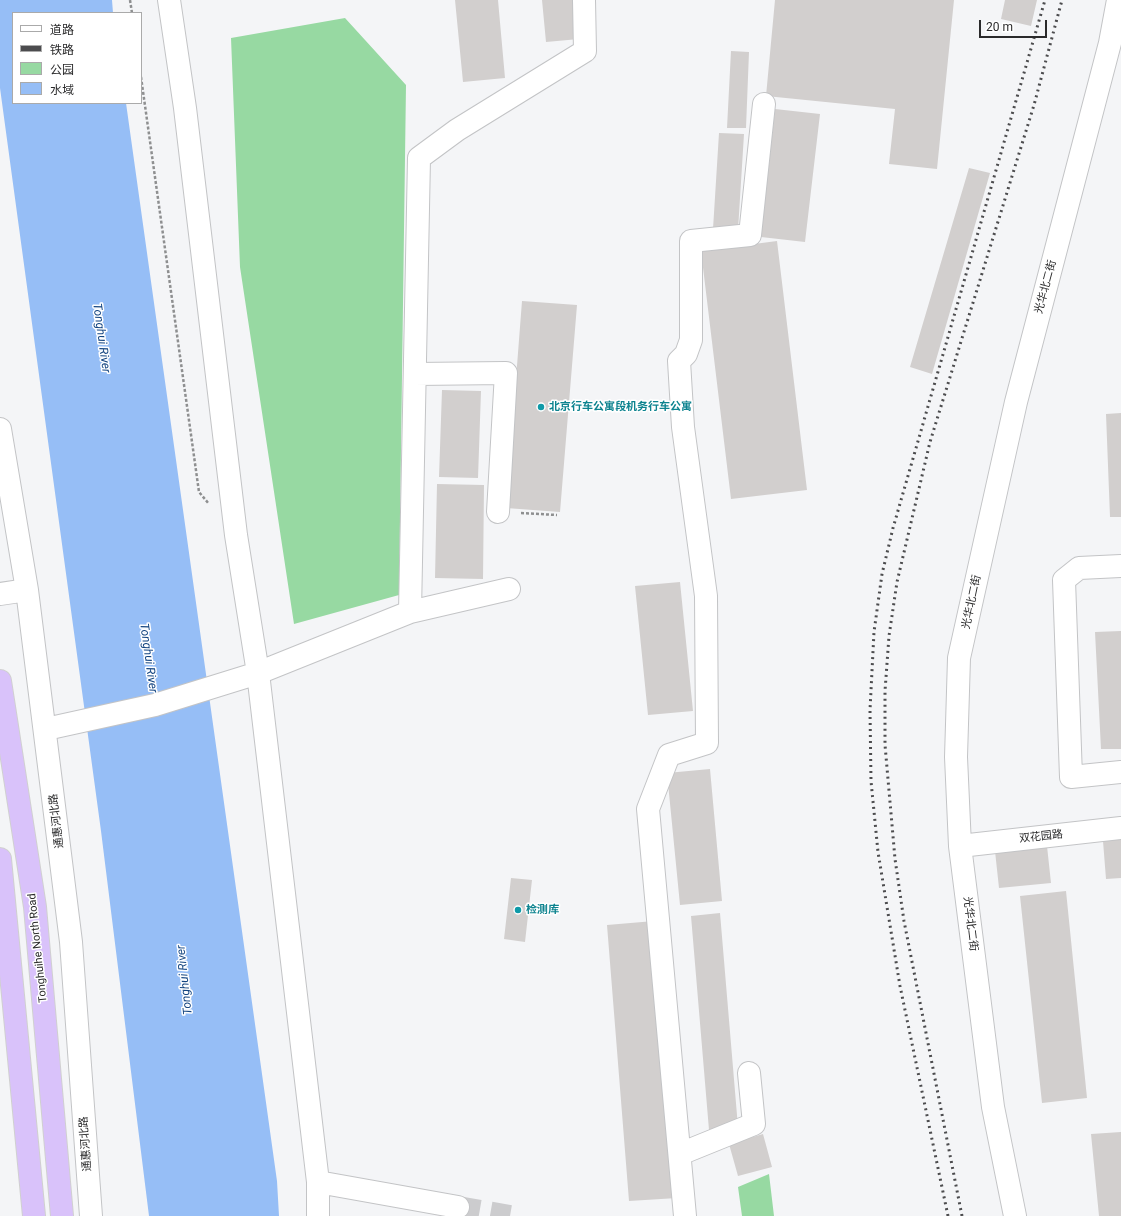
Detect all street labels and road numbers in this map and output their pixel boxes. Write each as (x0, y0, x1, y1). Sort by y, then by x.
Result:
street label: 光华北二街 (1033, 259, 1059, 315)
street label: 光华北二街 (960, 574, 984, 630)
street label: 通惠河北路 (47, 793, 67, 849)
street label: 双花园路 (1018, 828, 1064, 846)
street label: Tonghuihe North Road (26, 893, 50, 1003)
street label: 光华北二街 (960, 896, 980, 952)
street label: 通惠河北路 (77, 1116, 95, 1172)

